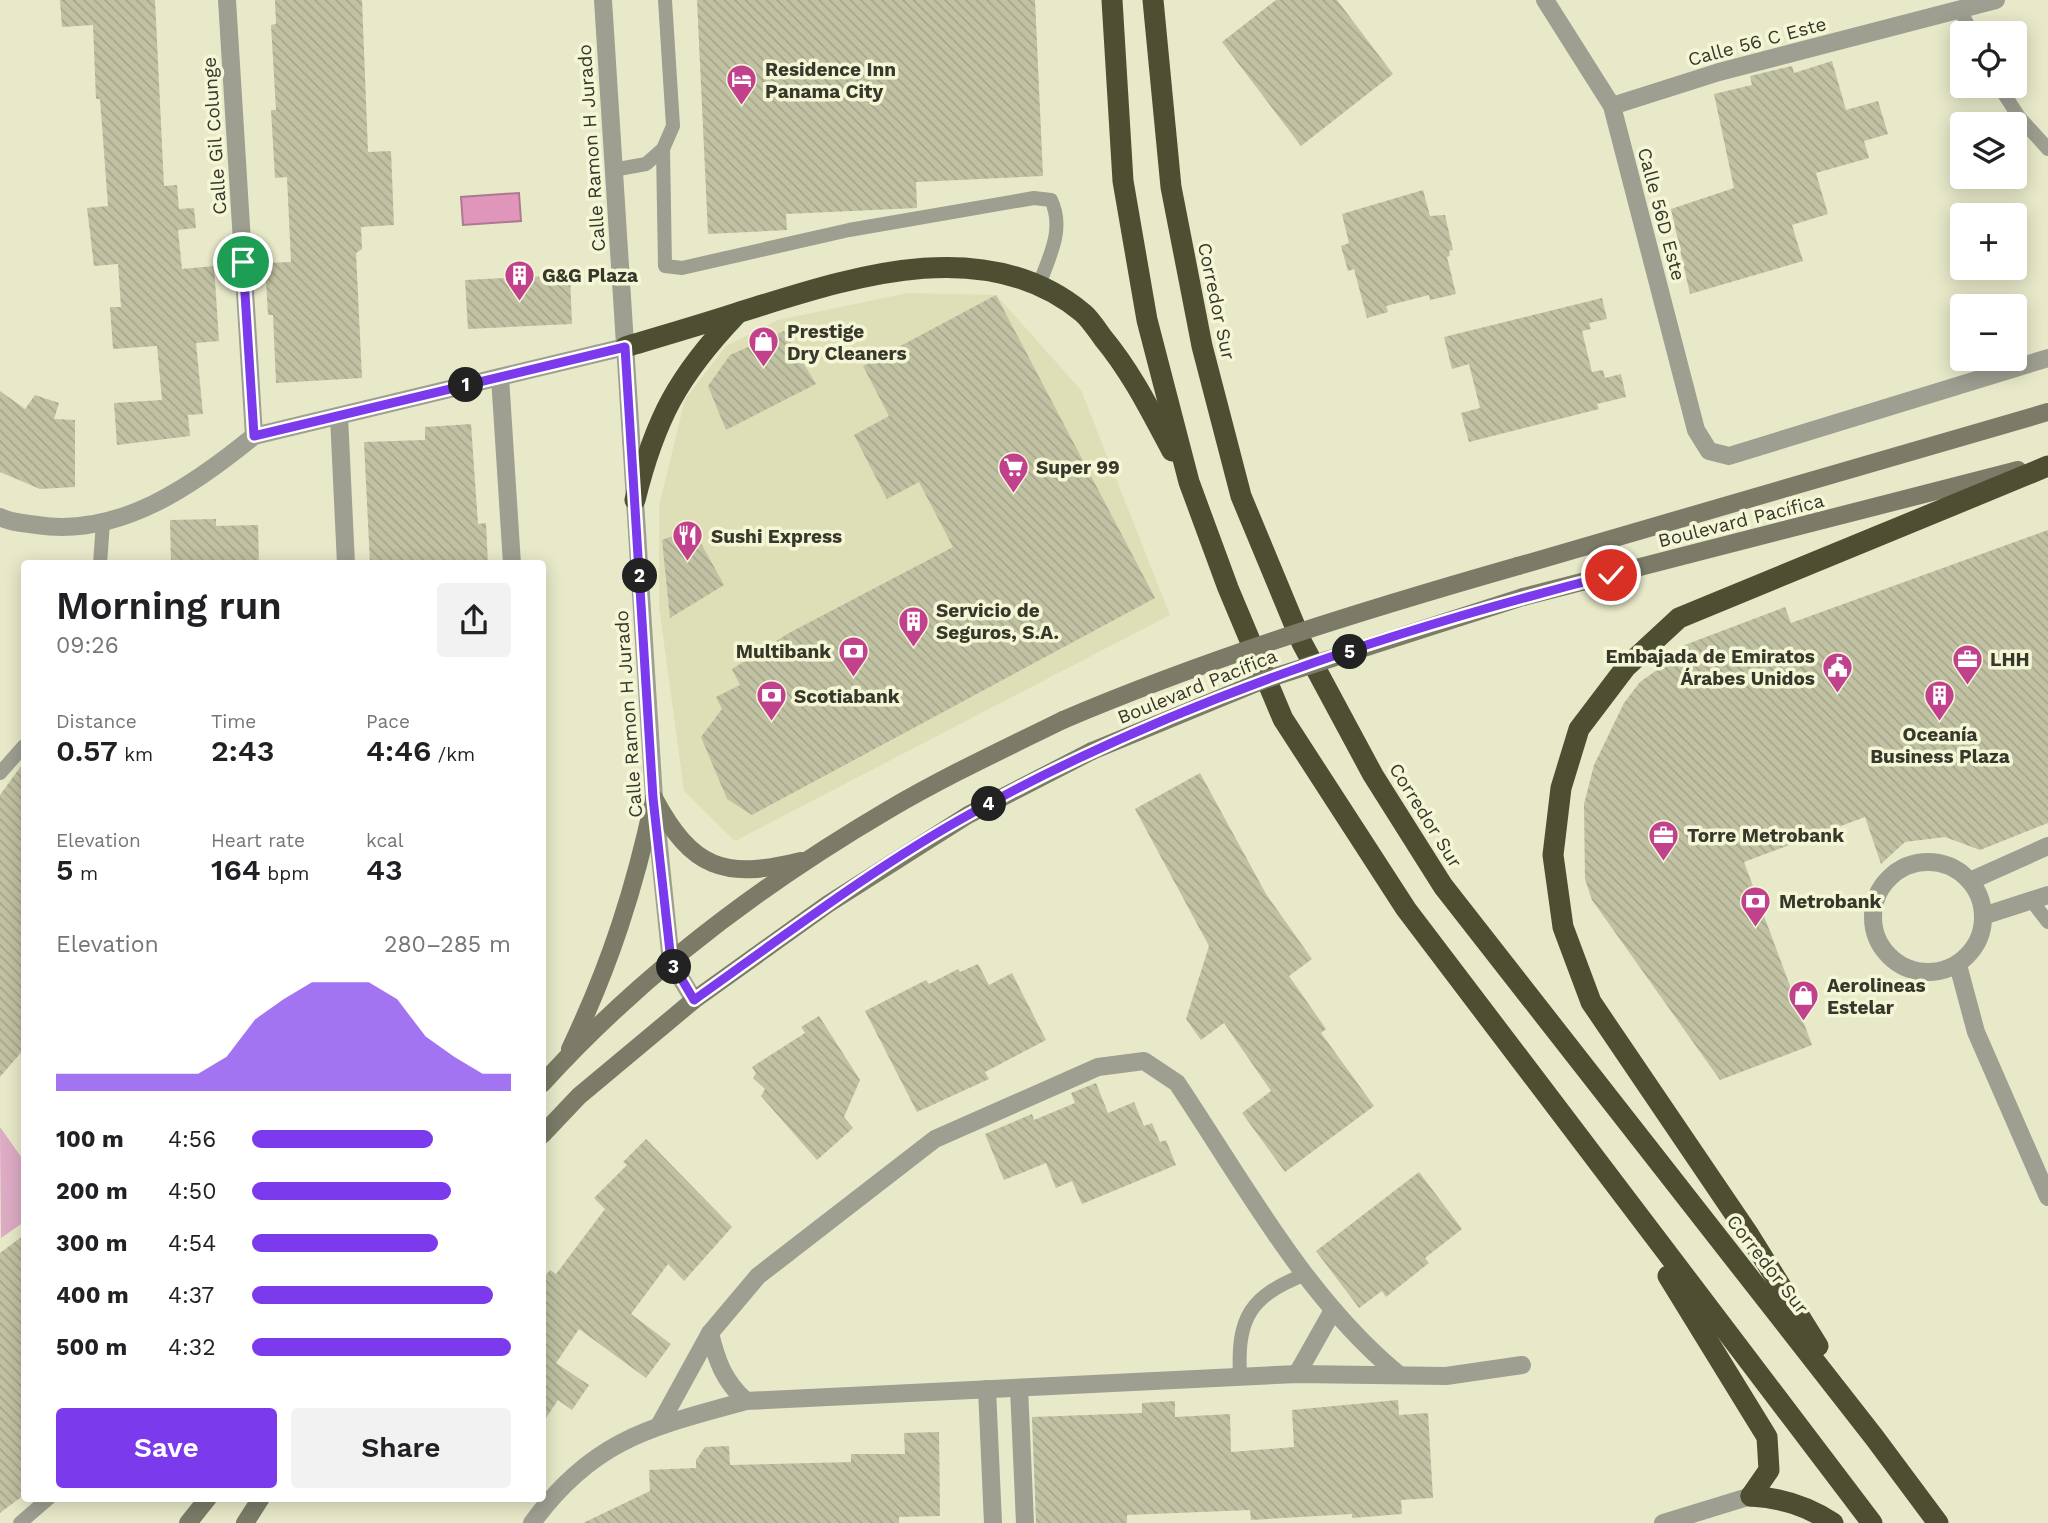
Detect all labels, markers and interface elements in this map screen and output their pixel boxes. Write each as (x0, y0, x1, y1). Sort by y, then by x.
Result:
street label: Calle 56 C Este (1685, 12, 1829, 71)
map controls (1950, 21, 2027, 371)
button: locate (1950, 21, 2027, 98)
street label: Calle Ramon H Jurado (573, 44, 610, 252)
street label: Calle Gil Colunge (198, 56, 231, 216)
place label: Residence Inn Panama City (765, 58, 896, 103)
hotel icon: Residence Inn Panama City (725, 63, 759, 107)
button: layers (1950, 112, 2027, 189)
street label: Calle 56D Este (1633, 145, 1690, 283)
button: + (1950, 203, 2027, 280)
pin (213, 232, 273, 292)
street label: Corredor Sur (1193, 240, 1240, 362)
icon: arrive (224, 243, 262, 281)
building icon: G&G Plaza (502, 258, 536, 302)
place label: G&G Plaza (542, 264, 638, 287)
button: − (1950, 294, 2027, 371)
place label: Prestige Dry Cleaners (787, 320, 907, 365)
shop icon: Prestige Dry Cleaners (747, 325, 781, 369)
pin: 1 (448, 368, 484, 402)
text: 1 (461, 373, 470, 396)
supermarket icon: Super 99 (996, 450, 1030, 494)
place label: Super 99 (1036, 456, 1120, 479)
street label: Boulevard Pacífica (1656, 489, 1827, 552)
restaurant icon: Sushi Express (671, 519, 705, 563)
place label: Sushi Express (711, 525, 842, 548)
pin (1581, 545, 1641, 605)
icon: check (1592, 556, 1630, 594)
pin: 2 (622, 558, 658, 594)
text: 2 (634, 564, 645, 587)
button: share (437, 583, 511, 657)
text: Morning run (56, 584, 282, 628)
place label: Servicio de Seguros, S.A. (936, 599, 1059, 644)
building icon: Servicio de Seguros, S.A. (896, 604, 930, 648)
street label: Calle Ramon H Jurado (610, 610, 647, 818)
text: 09:26 (56, 632, 119, 659)
bank icon: Multibank (837, 634, 871, 678)
pin: 5 (1332, 634, 1368, 670)
place label: Multibank (736, 640, 831, 663)
text: 5 (1344, 640, 1355, 663)
office icon: LHH (1950, 642, 1984, 686)
street label: Boulevard Pacífica (1114, 644, 1281, 729)
place label: Embajada de Emiratos Árabes Unidos (1605, 645, 1815, 690)
place label: LHH (1990, 648, 2030, 671)
public building icon: Embajada de Emiratos Árabes Unidos (1821, 650, 1855, 694)
building icon: Oceanía Business Plaza (1923, 678, 1957, 722)
bank icon: Scotiabank (754, 679, 788, 723)
place label: Scotiabank (794, 685, 900, 708)
text: Distance (56, 710, 137, 733)
text: Time (211, 710, 256, 733)
text: Pace (366, 710, 410, 733)
place label: Oceanía Business Plaza (1870, 723, 2010, 768)
text: 0.57 (56, 733, 118, 768)
text: 2:43 (211, 733, 274, 768)
text: 4:46 (366, 733, 431, 768)
text: km (118, 743, 153, 766)
text: /km (431, 743, 475, 766)
street label: Corredor Sur (1384, 759, 1467, 872)
pin: 4 (972, 786, 1006, 822)
text: 4 (982, 792, 995, 815)
office icon: Torre Metrobank (1647, 818, 1681, 862)
place label: Torre Metrobank (1687, 824, 1844, 847)
text: Elevation (56, 829, 141, 852)
text: Heart rate (211, 829, 305, 852)
text: kcal (366, 829, 404, 852)
text: 5 (56, 852, 73, 887)
text: 164 (211, 852, 261, 887)
text: 43 (366, 852, 403, 887)
text: m (73, 862, 98, 885)
text: bpm (261, 862, 309, 885)
bank icon: Metrobank (1739, 884, 1773, 928)
place label: Metrobank (1779, 890, 1881, 913)
text: Elevation (56, 931, 159, 958)
text: 280–285 m (384, 931, 511, 958)
pin: 3 (656, 950, 692, 984)
text: 3 (668, 955, 679, 978)
place label: Aerolineas Estelar (1827, 974, 1926, 1019)
shop icon: Aerolineas Estelar (1787, 979, 1821, 1023)
text: 100 m (56, 1126, 124, 1153)
text: 4:56 (168, 1126, 216, 1153)
text: 200 m (56, 1178, 128, 1205)
text: 4:50 (168, 1178, 217, 1205)
street label: Corredor Sur (1722, 1210, 1814, 1319)
text: 300 m (56, 1230, 127, 1257)
text: 4:54 (168, 1230, 216, 1257)
text: 400 m (56, 1282, 129, 1309)
text: 4:37 (168, 1282, 214, 1309)
text: 500 m (56, 1334, 127, 1361)
text: 4:32 (168, 1334, 216, 1361)
button: Save (56, 1408, 277, 1488)
button: Share (291, 1408, 511, 1488)

